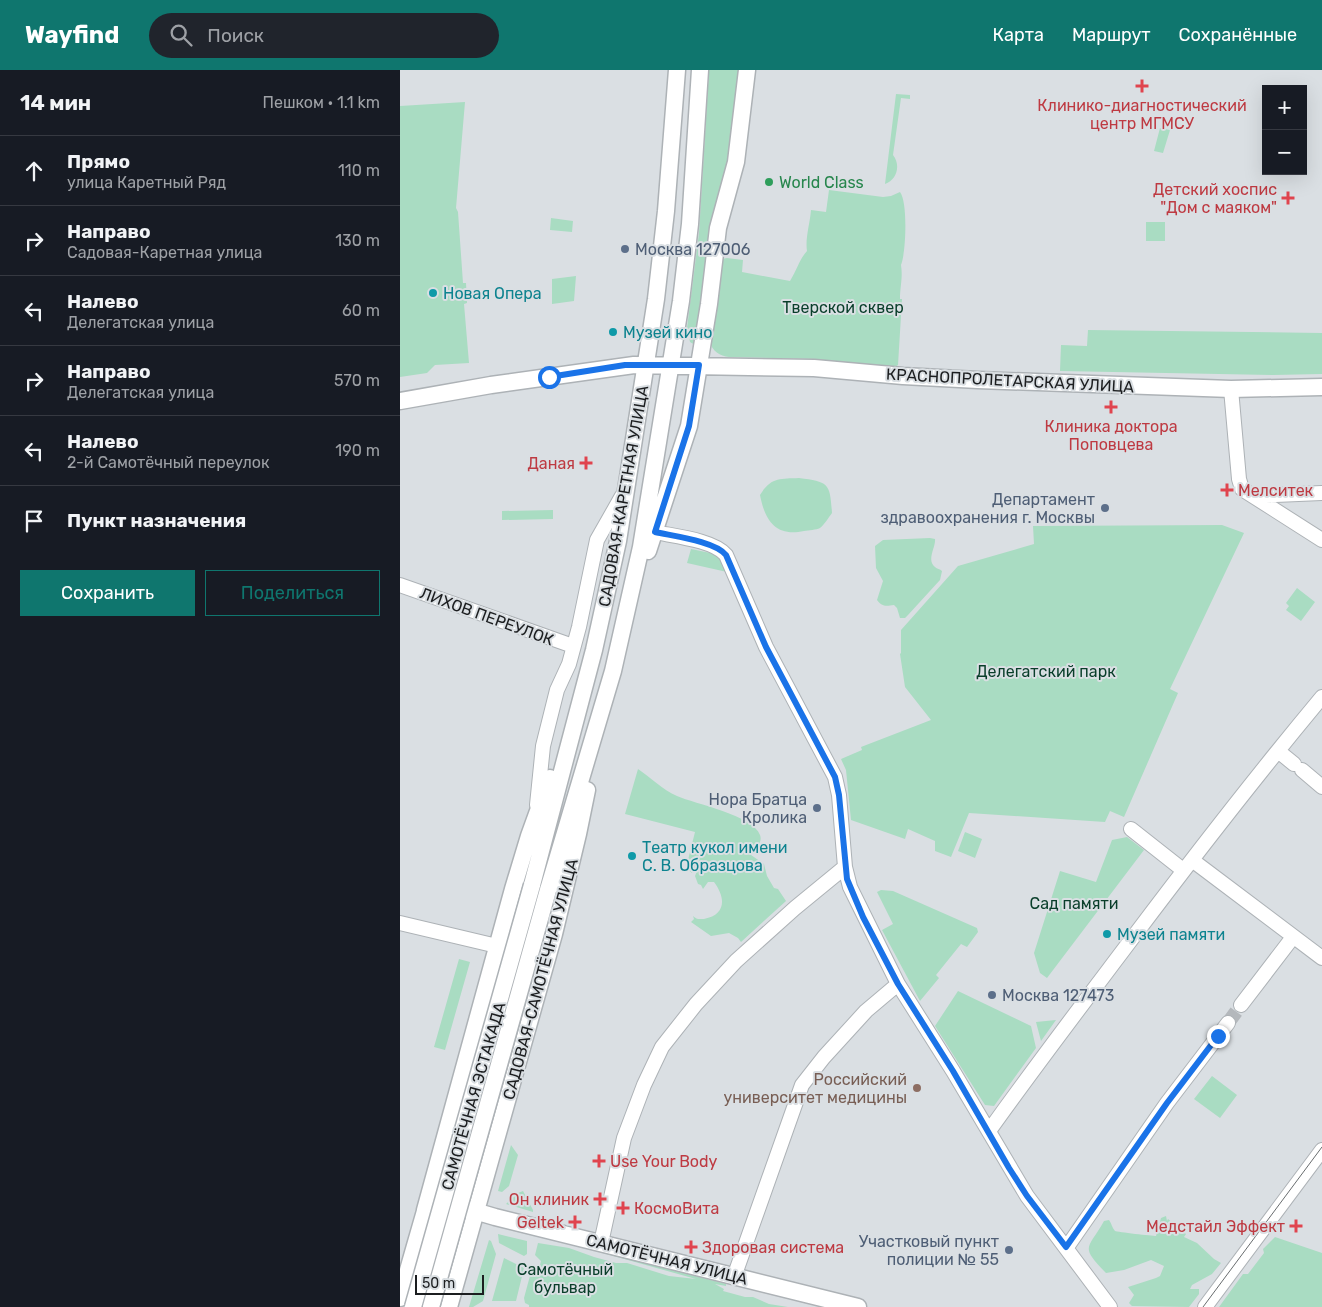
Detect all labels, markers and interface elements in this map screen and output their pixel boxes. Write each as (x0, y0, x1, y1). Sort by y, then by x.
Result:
search box (149, 13, 499, 58)
text: Wayfind (25, 21, 119, 49)
icon: search (167, 21, 195, 49)
text: Поиск (207, 24, 264, 47)
text: Карта (993, 24, 1044, 46)
text: Маршрут (1072, 24, 1151, 46)
text: Сохранённые (1179, 24, 1297, 46)
marker: Клинико-диагностический центр МГМСУ (1135, 79, 1149, 93)
map controls (1262, 85, 1307, 175)
button: + (1262, 85, 1307, 130)
text: 14 мин (20, 90, 91, 115)
text: Пешком · 1.1 km (263, 93, 380, 112)
place label: Клинико-диагностический центр МГМСУ (1037, 96, 1247, 133)
button: − (1262, 130, 1307, 175)
text: Прямо (67, 150, 130, 173)
icon: ahead (20, 157, 48, 185)
text: 110 m (338, 161, 380, 180)
text: улица Каретный Ряд (67, 173, 226, 192)
place label: World Class (779, 173, 864, 192)
marker: World Class (763, 176, 775, 188)
place label: Детский хоспис "Дом с маяком" (1153, 180, 1277, 217)
marker: Детский хоспис "Дом с маяком" (1281, 191, 1295, 205)
text: Направо (67, 220, 151, 243)
icon: right (20, 227, 48, 255)
text: 130 m (335, 231, 380, 250)
place label: Москва 127006 (635, 240, 751, 259)
text: Садовая-Каретная улица (67, 243, 262, 262)
marker: Москва 127006 (619, 243, 631, 255)
place label: Новая Опера (443, 284, 542, 303)
marker: Новая Опера (427, 287, 439, 299)
text: Налево (67, 290, 139, 313)
icon: left (20, 297, 48, 325)
park label: Тверской сквер (782, 298, 904, 317)
text: 60 m (342, 301, 380, 320)
text: Делегатская улица (67, 313, 214, 332)
place label: Музей кино (623, 323, 713, 342)
marker: Музей кино (607, 326, 619, 338)
text: Направо (67, 360, 151, 383)
street label: КРАСНОПРОЛЕТАРСКАЯ УЛИЦА (885, 365, 1135, 397)
route start (538, 366, 561, 389)
icon: right (20, 367, 48, 395)
text: 570 m (334, 371, 380, 390)
text: Делегатская улица (67, 383, 214, 402)
street label: САДОВАЯ-КАРЕТНАЯ УЛИЦА (595, 384, 652, 608)
marker: Клиника доктора Поповцева (1104, 400, 1118, 414)
place label: Клиника доктора Поповцева (1044, 417, 1178, 454)
text: Налево (67, 430, 139, 453)
icon: left (20, 437, 48, 465)
text: 190 m (335, 441, 380, 460)
text: 2-й Самотёчный переулок (67, 453, 270, 472)
place label: Даная (528, 454, 575, 473)
marker: Даная (579, 456, 593, 470)
place label: Мелситек (1238, 481, 1314, 500)
marker: Мелситек (1220, 483, 1234, 497)
place label: Департамент здравоохранения г. Москвы (881, 490, 1095, 527)
marker: Департамент здравоохранения г. Москвы (1099, 502, 1111, 514)
icon: arrive (20, 507, 48, 535)
text: Пункт назначения (67, 509, 246, 532)
button: Сохранить (20, 570, 195, 616)
button: Поделиться (205, 570, 380, 616)
street label: ЛИХОВ ПЕРЕУЛОК (417, 583, 556, 650)
park label: Делегатский парк (976, 662, 1116, 681)
place label: Нора Братца Кролика (709, 790, 807, 827)
marker: Нора Братца Кролика (811, 802, 823, 814)
place label: Театр кукол имени С. В. Образцова (642, 838, 788, 875)
marker: Театр кукол имени С. В. Образцова (626, 850, 638, 862)
street label: САДОВАЯ-САМОТЁЧНАЯ УЛИЦА (499, 856, 582, 1102)
park label: Сад памяти (1030, 894, 1118, 913)
place label: Музей памяти (1117, 925, 1225, 944)
marker: Музей памяти (1101, 928, 1113, 940)
place label: Москва 127473 (1002, 986, 1114, 1005)
marker: Москва 127473 (986, 989, 998, 1001)
street label: САМОТЁЧНАЯ ЭСТАКАДА (437, 1000, 510, 1192)
route end (1207, 1025, 1230, 1048)
place label: Российский университет медицины (724, 1070, 907, 1107)
marker: Российский университет медицины (911, 1082, 923, 1094)
place label: Use Your Body (610, 1152, 718, 1171)
marker: Use Your Body (592, 1154, 606, 1168)
place label: Он клиник (509, 1190, 589, 1209)
marker: Он клиник (593, 1192, 607, 1206)
place label: КосмоВита (634, 1199, 719, 1218)
marker: КосмоВита (616, 1201, 630, 1215)
place label: Geltek (517, 1213, 565, 1232)
marker: Geltek (568, 1215, 582, 1229)
place label: Медстайл Эффект (1146, 1217, 1285, 1236)
marker: Медстайл Эффект (1289, 1219, 1303, 1233)
street label: САМОТЁЧНАЯ УЛИЦА (584, 1230, 750, 1289)
place label: Участковый пункт полиции № 55 (859, 1232, 999, 1269)
place label: Здоровая система (702, 1238, 844, 1257)
marker: Здоровая система (684, 1240, 698, 1254)
marker: Участковый пункт полиции № 55 (1003, 1244, 1015, 1256)
park label: Самотёчный бульвар (517, 1260, 613, 1297)
scale bar (415, 1272, 484, 1295)
text: 50 m (422, 1275, 455, 1292)

